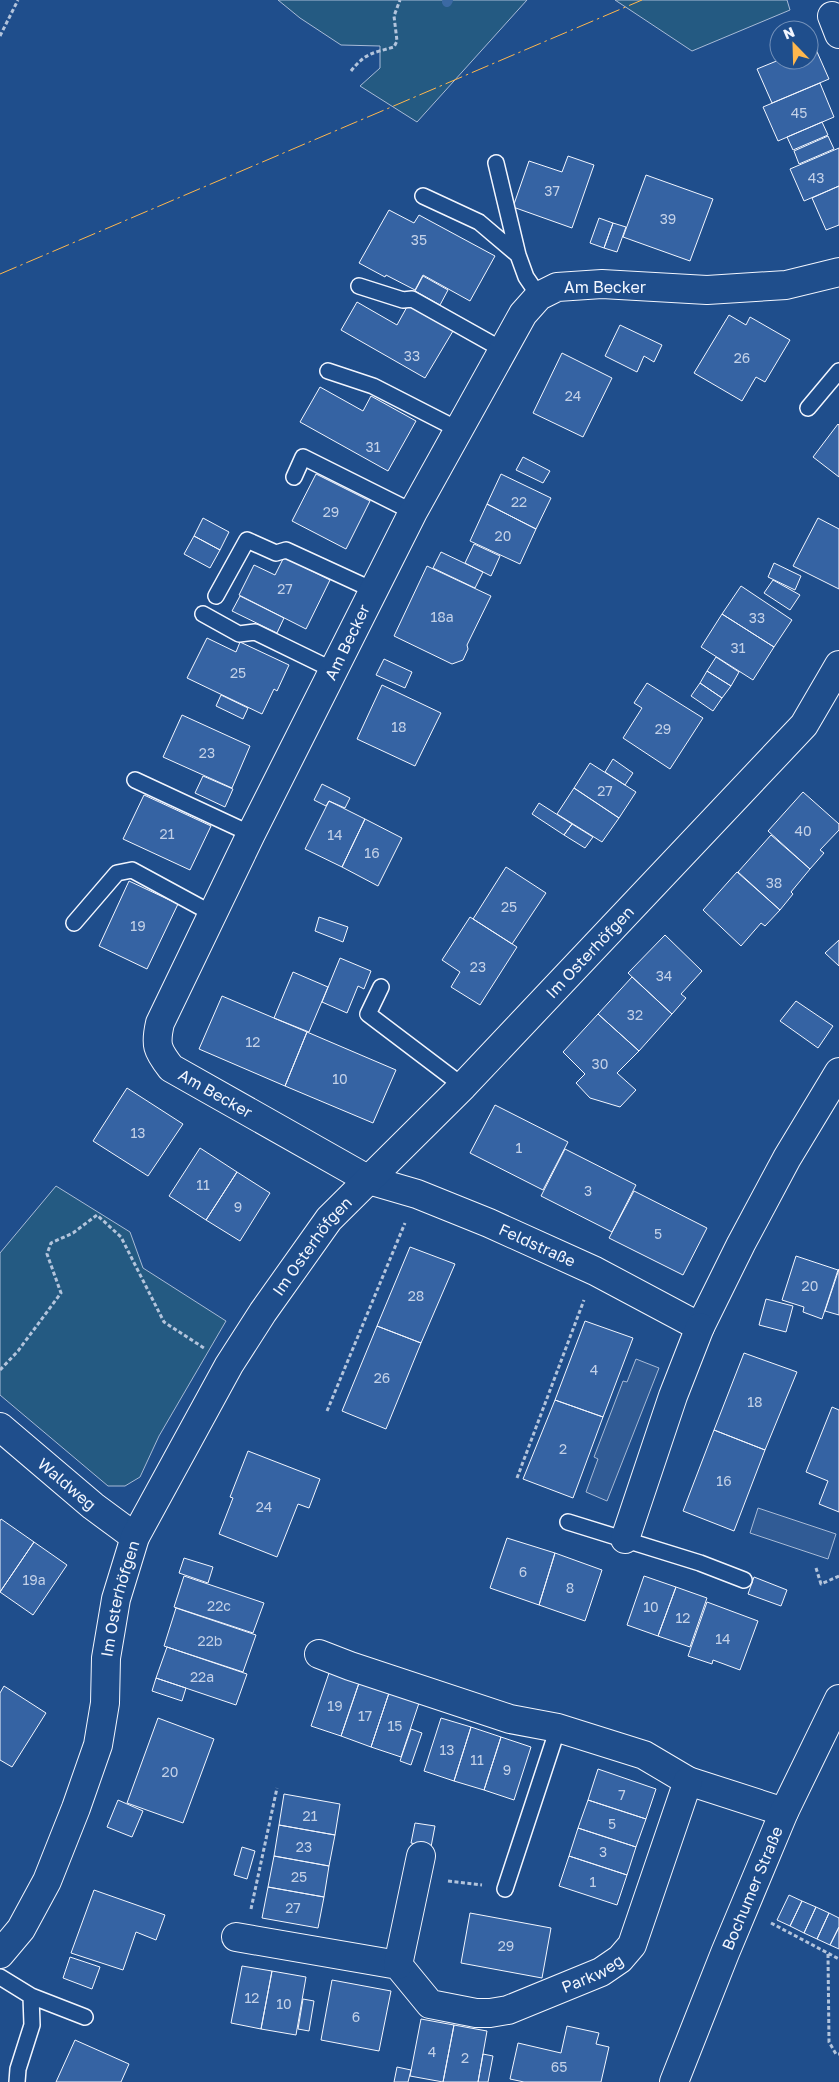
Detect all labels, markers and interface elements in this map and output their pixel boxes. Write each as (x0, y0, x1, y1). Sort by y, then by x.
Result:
north arrow (769, 20, 819, 70)
text: N (781, 23, 797, 42)
house number: 45 (791, 104, 807, 121)
house number: 43 (808, 169, 824, 186)
house number: 37 (544, 182, 560, 199)
house number: 39 (660, 210, 676, 227)
house number: 35 (411, 231, 427, 248)
street label: Am Becker (564, 277, 646, 297)
house number: 33 (404, 347, 420, 364)
house number: 26 (734, 349, 750, 366)
house number: 24 (565, 387, 581, 404)
house number: 31 (366, 438, 381, 455)
house number: 22 (511, 493, 527, 510)
house number: 29 (323, 503, 339, 520)
house number: 20 (495, 527, 511, 544)
house number: 27 (277, 580, 293, 597)
street label: Am Becker (320, 601, 374, 683)
house number: 18a (430, 608, 454, 625)
house number: 33 (749, 609, 765, 626)
house number: 31 (731, 639, 746, 656)
house number: 25 (230, 664, 246, 681)
house number: 18 (391, 718, 407, 735)
house number: 29 (655, 720, 671, 737)
house number: 23 (199, 744, 215, 761)
house number: 27 (597, 782, 613, 799)
house number: 40 (794, 822, 812, 839)
house number: 21 (160, 825, 175, 842)
house number: 14 (327, 826, 343, 843)
house number: 16 (364, 844, 380, 861)
house number: 38 (766, 874, 782, 891)
house number: 25 (501, 898, 517, 915)
street label: Im Osterhöfgen (541, 902, 638, 1002)
house number: 19 (130, 917, 146, 934)
house number: 23 (470, 958, 486, 975)
house number: 34 (656, 967, 672, 984)
house number: 32 (627, 1006, 643, 1023)
house number: 12 (246, 1033, 260, 1050)
house number: 30 (592, 1055, 608, 1072)
street label: Am Becker (175, 1064, 256, 1122)
house number: 10 (332, 1070, 348, 1087)
house number: 13 (131, 1124, 145, 1141)
house number: 1 (516, 1139, 523, 1156)
house number: 11 (196, 1176, 210, 1193)
house number: 3 (584, 1182, 592, 1199)
street label: Im Osterhöfgen (268, 1192, 356, 1299)
house number: 9 (234, 1198, 242, 1215)
street label: Feldstraße (496, 1219, 579, 1271)
house number: 5 (654, 1225, 662, 1242)
house number: 20 (802, 1277, 818, 1294)
house number: 28 (408, 1287, 424, 1304)
house number: 4 (590, 1361, 598, 1378)
house number: 26 (374, 1369, 390, 1386)
house number: 18 (747, 1393, 763, 1410)
house number: 2 (559, 1440, 567, 1457)
street label: Waldweg (34, 1454, 100, 1514)
house number: 16 (716, 1472, 732, 1489)
house number: 24 (256, 1498, 272, 1515)
street label: Im Osterhöfgen (96, 1538, 143, 1659)
house number: 6 (519, 1563, 527, 1580)
house number: 19a (22, 1571, 46, 1588)
house number: 8 (566, 1579, 574, 1596)
house number: 22c (207, 1597, 231, 1614)
house number: 10 (643, 1598, 659, 1615)
house number: 12 (676, 1609, 690, 1626)
house number: 14 (715, 1630, 731, 1647)
house number: 22b (198, 1632, 222, 1649)
house number: 22a (190, 1668, 214, 1685)
house number: 19 (327, 1697, 343, 1714)
house number: 17 (358, 1707, 372, 1724)
house number: 15 (388, 1717, 402, 1734)
house number: 13 (440, 1741, 454, 1758)
house number: 11 (470, 1751, 484, 1768)
house number: 9 (503, 1761, 511, 1778)
house number: 20 (162, 1763, 178, 1780)
house number: 7 (618, 1786, 626, 1803)
house number: 21 (303, 1807, 318, 1824)
house number: 5 (608, 1815, 616, 1832)
street label: Bochumer Straße (717, 1823, 787, 1953)
house number: 23 (296, 1838, 312, 1855)
house number: 3 (599, 1843, 607, 1860)
house number: 25 (291, 1868, 307, 1885)
house number: 1 (590, 1873, 597, 1890)
house number: 27 (285, 1899, 301, 1916)
house number: 29 (498, 1937, 514, 1954)
street label: Parkweg (559, 1950, 627, 1997)
house number: 12 (245, 1989, 259, 2006)
house number: 10 (276, 1995, 292, 2012)
house number: 6 (352, 2008, 360, 2025)
house number: 4 (428, 2043, 436, 2060)
house number: 2 (461, 2049, 469, 2066)
house number: 65 (551, 2058, 567, 2075)

